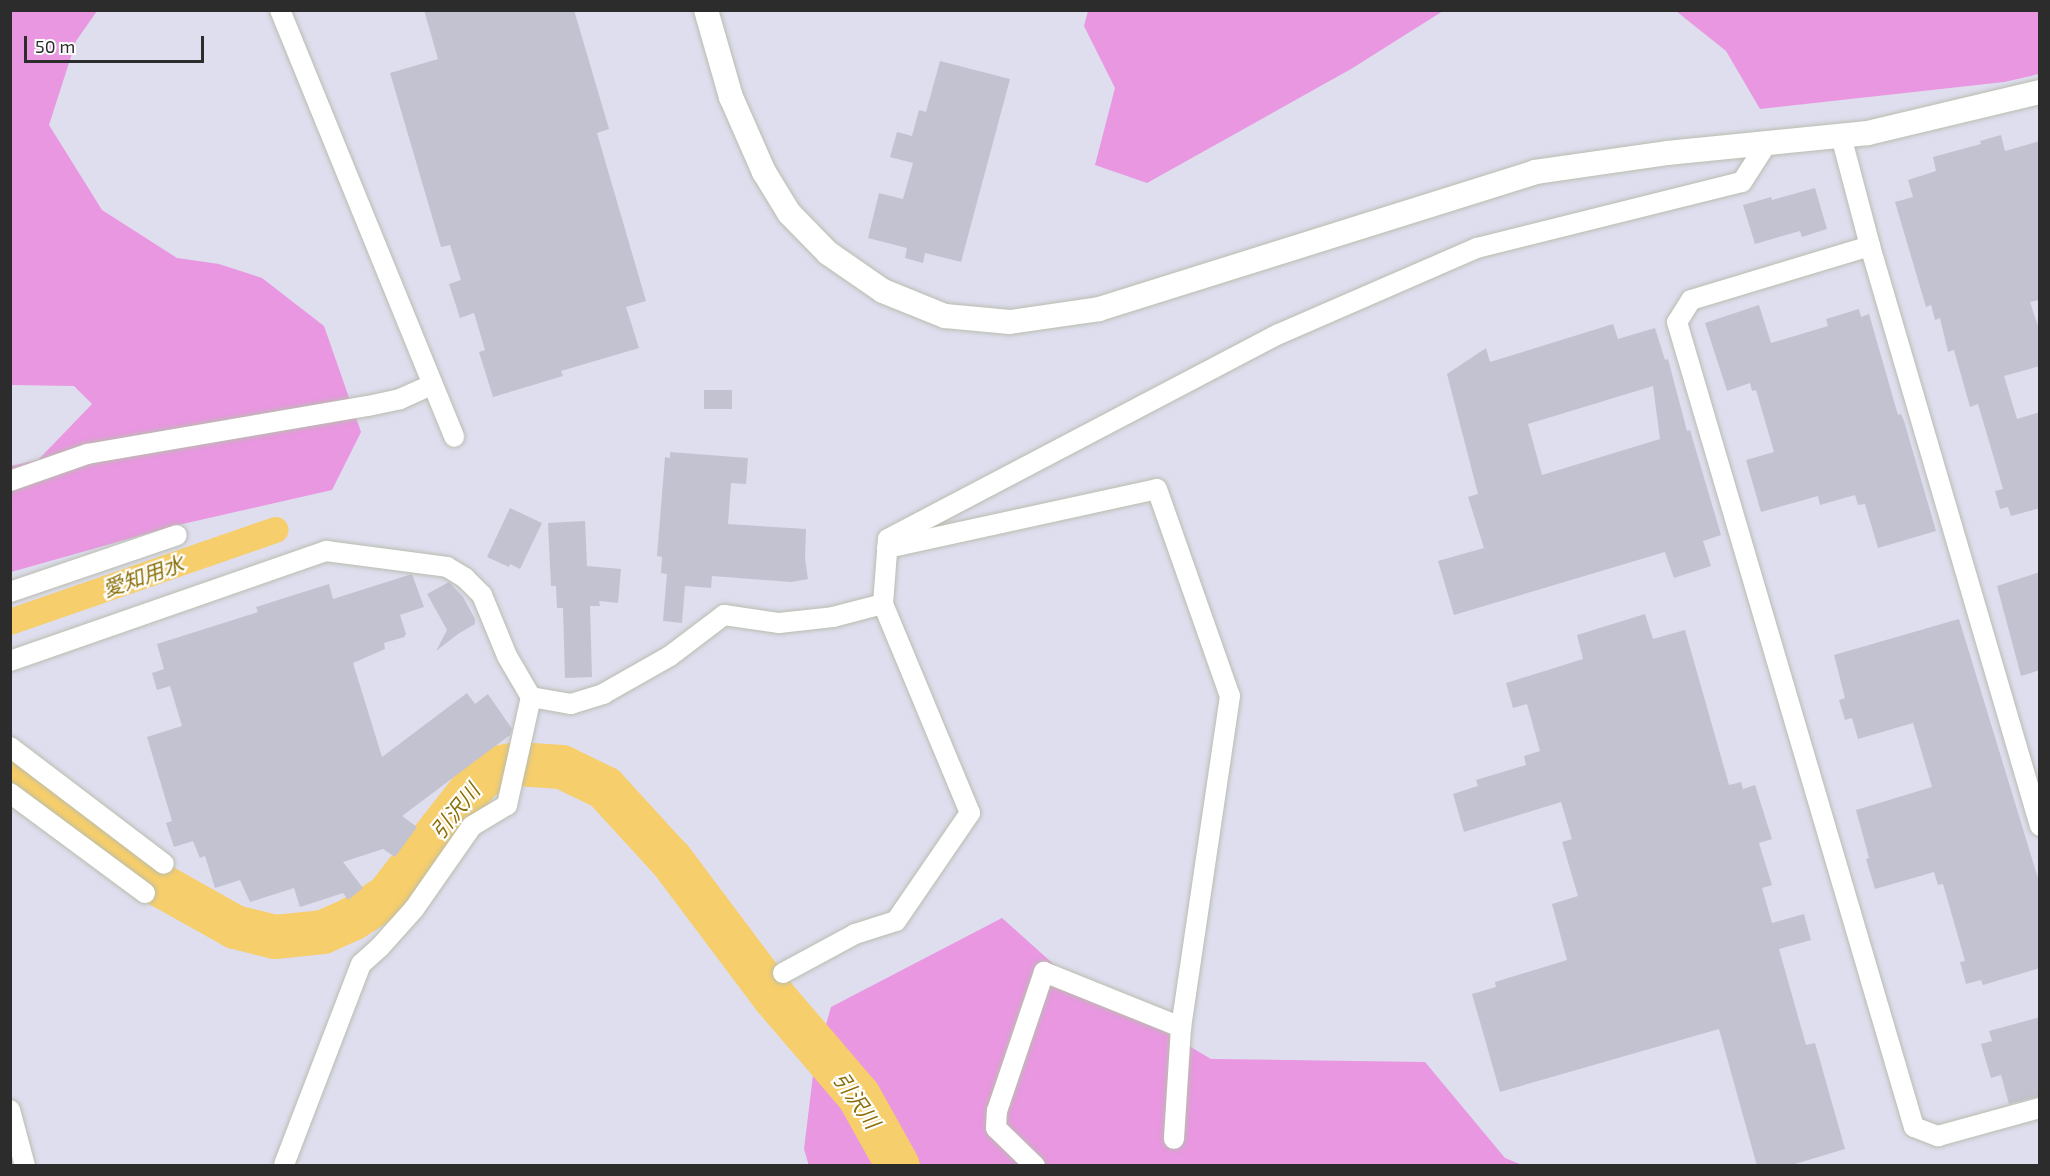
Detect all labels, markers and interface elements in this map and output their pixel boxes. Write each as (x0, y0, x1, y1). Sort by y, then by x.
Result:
scale bar (27, 24, 207, 62)
text: 50 m (35, 35, 75, 57)
water label: 愛知用水 (99, 550, 187, 602)
water label: 引沢川 (425, 779, 485, 843)
water label: 引沢川 (829, 1067, 885, 1133)

